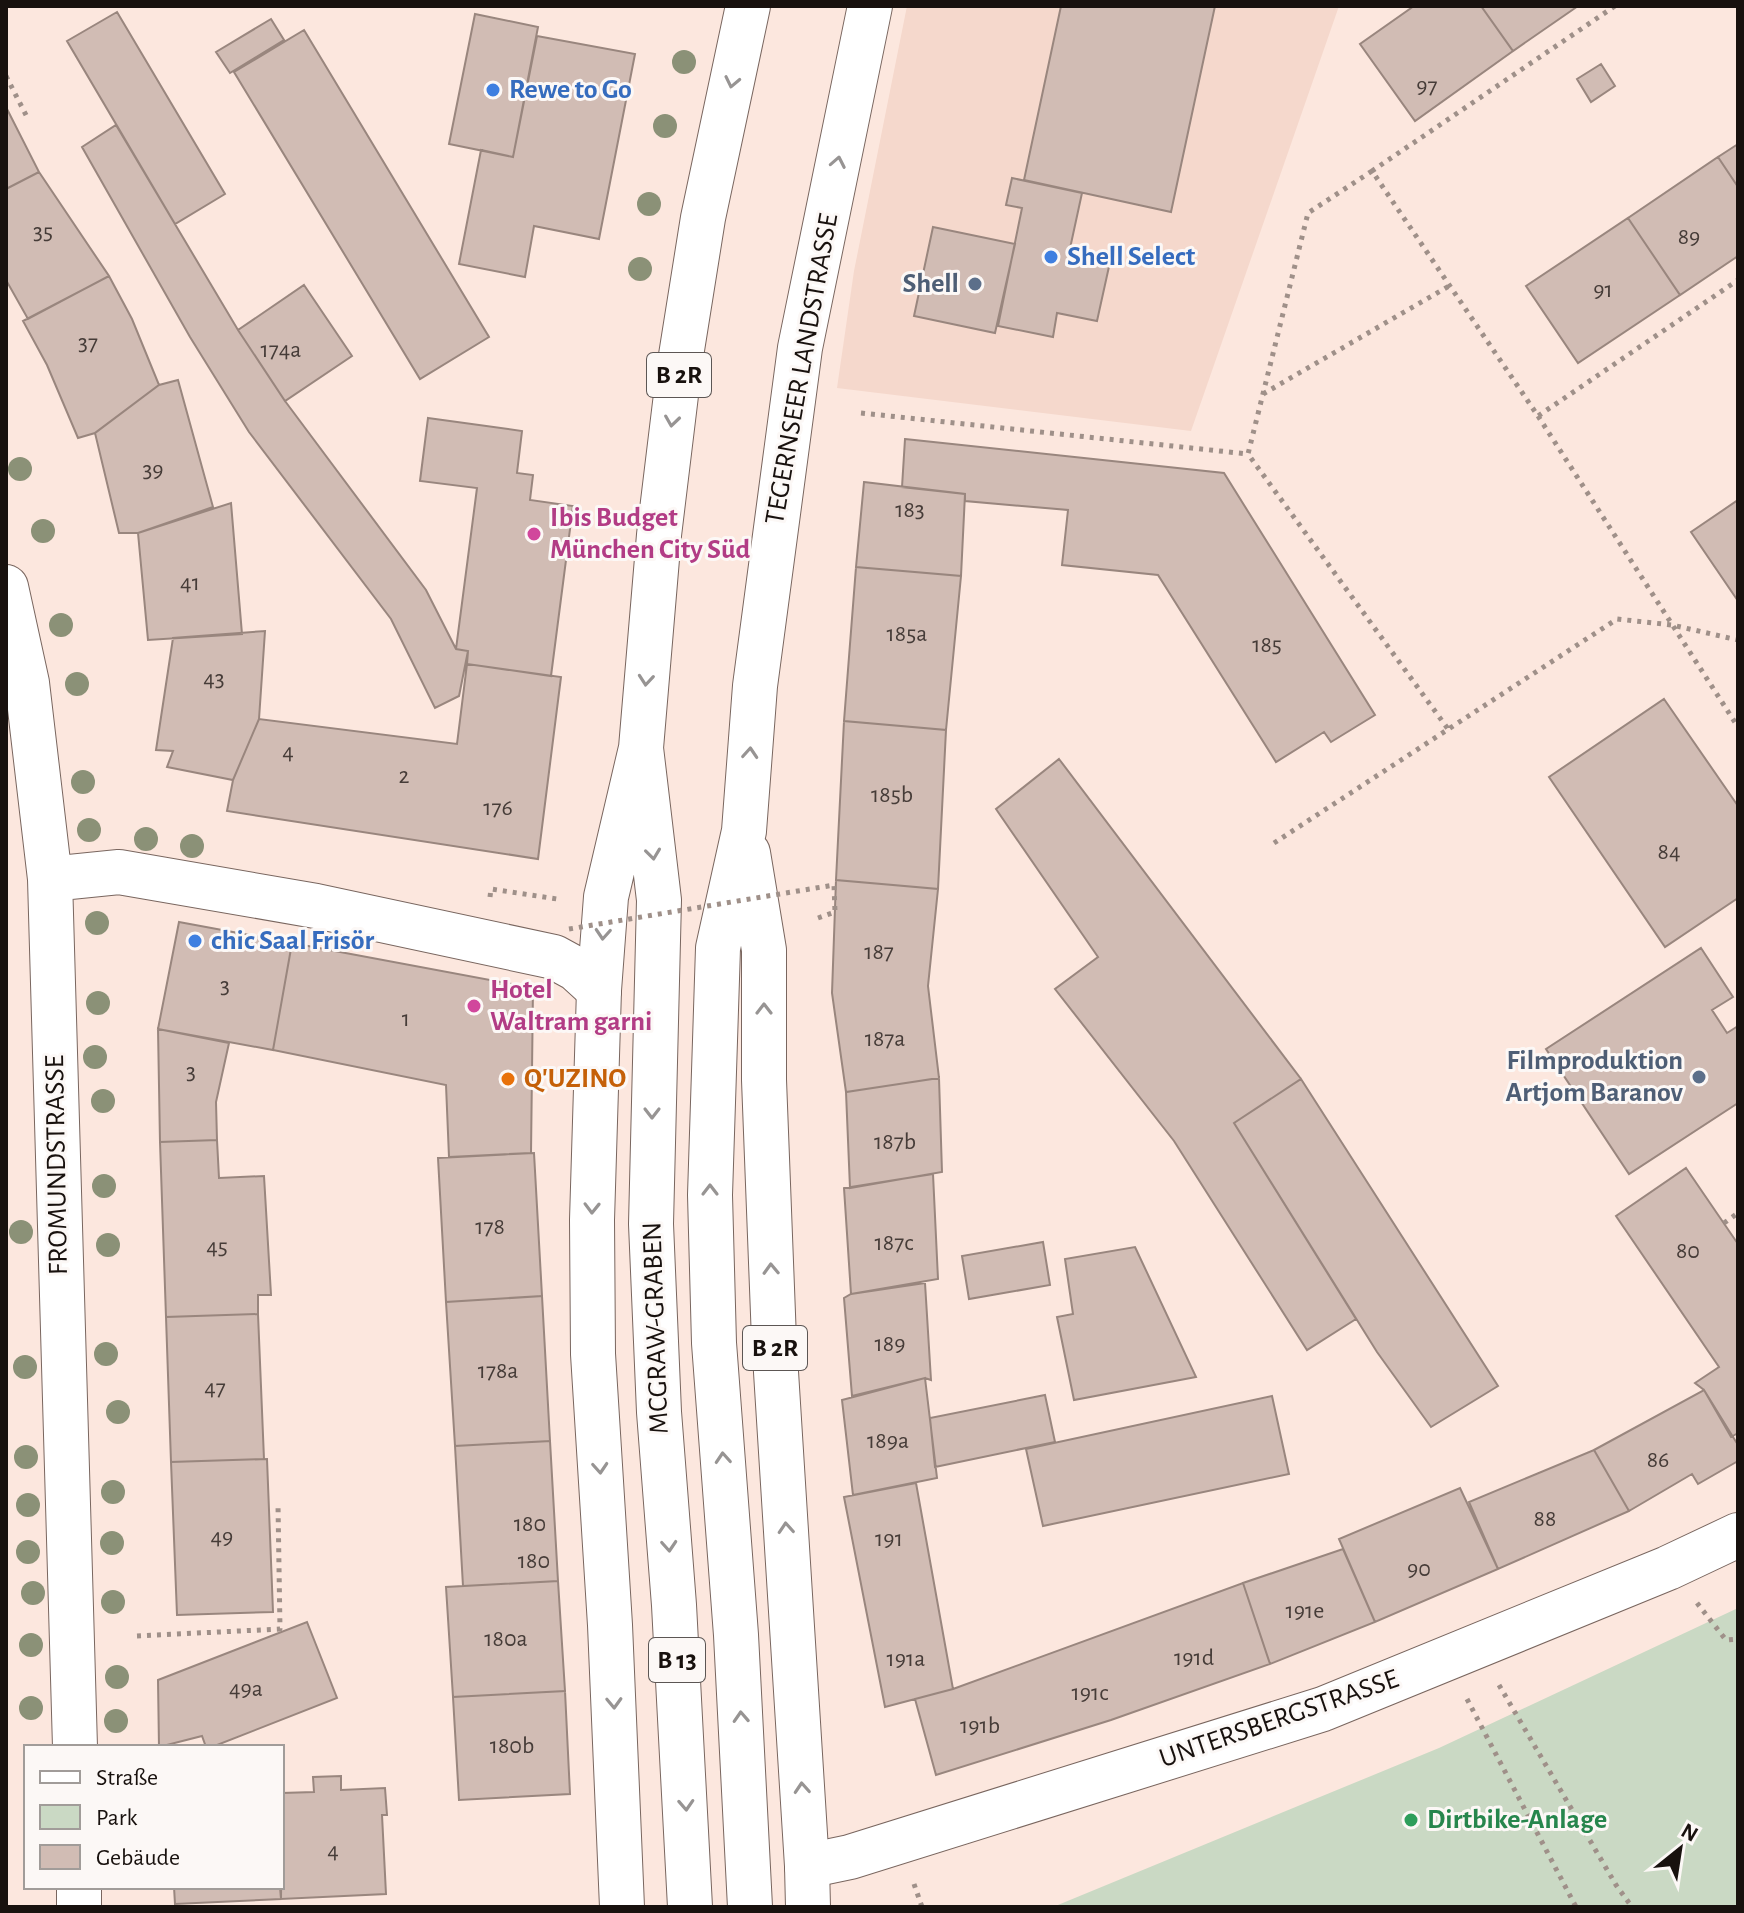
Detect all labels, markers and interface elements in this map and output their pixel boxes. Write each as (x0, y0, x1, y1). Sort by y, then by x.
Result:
house number: 97 (1416, 74, 1438, 98)
one-way arrow (724, 75, 741, 89)
place label: Rewe to Go (509, 76, 632, 104)
marker: Rewe to Go (484, 81, 502, 99)
one-way arrow (829, 156, 846, 169)
street label: TEGERNSEER LANDSTRASSE (761, 211, 843, 527)
house number: 35 (33, 220, 53, 244)
house number: 89 (1678, 225, 1700, 249)
place label: Shell Select (1067, 243, 1196, 271)
marker: Shell Select (1042, 248, 1060, 266)
place label: Shell (902, 270, 959, 298)
marker: Shell (966, 275, 984, 293)
house number: 91 (1593, 278, 1613, 302)
house number: 37 (78, 331, 98, 355)
house number: 174a (261, 338, 301, 362)
road number: B 2R (647, 353, 711, 397)
one-way arrow (664, 414, 681, 428)
house number: 39 (142, 458, 164, 482)
house number: 183 (895, 498, 925, 522)
place label: Ibis Budget München City Süd (550, 504, 751, 564)
marker: Ibis Budget München City Süd (525, 525, 543, 543)
house number: 41 (180, 571, 200, 595)
house number: 185a (887, 622, 927, 646)
house number: 185 (1252, 633, 1282, 657)
house number: 43 (203, 667, 225, 691)
one-way arrow (638, 674, 655, 687)
house number: 4 (282, 740, 294, 764)
one-way arrow (741, 746, 758, 759)
house number: 2 (399, 764, 410, 788)
house number: 185b (871, 783, 913, 807)
house number: 176 (483, 796, 513, 820)
house number: 84 (1658, 840, 1680, 864)
one-way arrow (644, 847, 661, 860)
place label: chic Saal Frisör (211, 927, 374, 955)
one-way arrow (595, 928, 612, 941)
marker: chic Saal Frisör (186, 932, 204, 950)
house number: 187 (864, 940, 894, 964)
house number: 3 (220, 974, 230, 998)
place label: Hotel Waltram garni (490, 976, 652, 1036)
marker: Hotel Waltram garni (465, 997, 483, 1015)
one-way arrow (755, 1002, 773, 1015)
house number: 1 (402, 1007, 410, 1031)
house number: 187a (865, 1027, 905, 1051)
place label: Filmproduktion Artjom Baranov (1506, 1047, 1684, 1107)
street label: FROMUNDSTRASSE (41, 1055, 73, 1275)
house number: 3 (186, 1060, 196, 1084)
place label: Q'UZINO (524, 1065, 626, 1093)
marker: Filmproduktion Artjom Baranov (1690, 1068, 1708, 1086)
marker: Q'UZINO (499, 1070, 517, 1088)
one-way arrow (643, 1107, 661, 1120)
house number: 187b (874, 1130, 916, 1154)
one-way arrow (701, 1183, 719, 1196)
one-way arrow (584, 1202, 601, 1215)
house number: 178 (475, 1215, 505, 1239)
street label: MCGRAW-GRABEN (638, 1222, 674, 1434)
house number: 187c (875, 1231, 913, 1255)
house number: 45 (206, 1235, 228, 1259)
house number: 80 (1676, 1239, 1700, 1263)
one-way arrow (763, 1262, 780, 1275)
road number: B 2R (743, 1326, 807, 1370)
house number: 189 (875, 1332, 905, 1356)
house number: 178a (478, 1359, 518, 1383)
house number: 47 (204, 1376, 226, 1400)
house number: 189a (867, 1429, 909, 1453)
house number: 86 (1647, 1448, 1669, 1472)
one-way arrow (715, 1451, 732, 1464)
one-way arrow (591, 1462, 608, 1475)
house number: 88 (1534, 1507, 1556, 1531)
house number: 180 (514, 1512, 546, 1536)
one-way arrow (778, 1521, 795, 1534)
house number: 49 (211, 1525, 233, 1549)
house number: 191 (875, 1527, 903, 1551)
one-way arrow (660, 1540, 677, 1553)
house number: 180 (518, 1549, 550, 1573)
house number: 90 (1407, 1557, 1431, 1581)
house number: 191e (1286, 1599, 1324, 1623)
house number: 180a (484, 1627, 528, 1651)
road number: B 13 (649, 1638, 705, 1682)
house number: 191d (1174, 1646, 1214, 1670)
house number: 191a (887, 1647, 925, 1671)
street label: UNTERSBERGSTRASSE (1156, 1665, 1402, 1773)
house number: 49a (229, 1677, 263, 1701)
house number: 191c (1071, 1681, 1109, 1705)
one-way arrow (605, 1697, 622, 1710)
one-way arrow (733, 1710, 750, 1723)
house number: 191b (960, 1714, 1000, 1738)
house number: 180b (490, 1734, 534, 1758)
legend (24, 1745, 284, 1889)
text: Straße (96, 1766, 158, 1790)
one-way arrow (794, 1781, 811, 1794)
one-way arrow (677, 1799, 694, 1812)
text: Park (96, 1806, 137, 1830)
place label: Dirtbike-Anlage (1427, 1806, 1607, 1834)
north arrow (1640, 1809, 1720, 1889)
marker: Dirtbike-Anlage (1402, 1811, 1420, 1829)
text: N (1677, 1819, 1702, 1846)
house number: 4 (327, 1839, 339, 1863)
text: Gebäude (96, 1846, 180, 1870)

